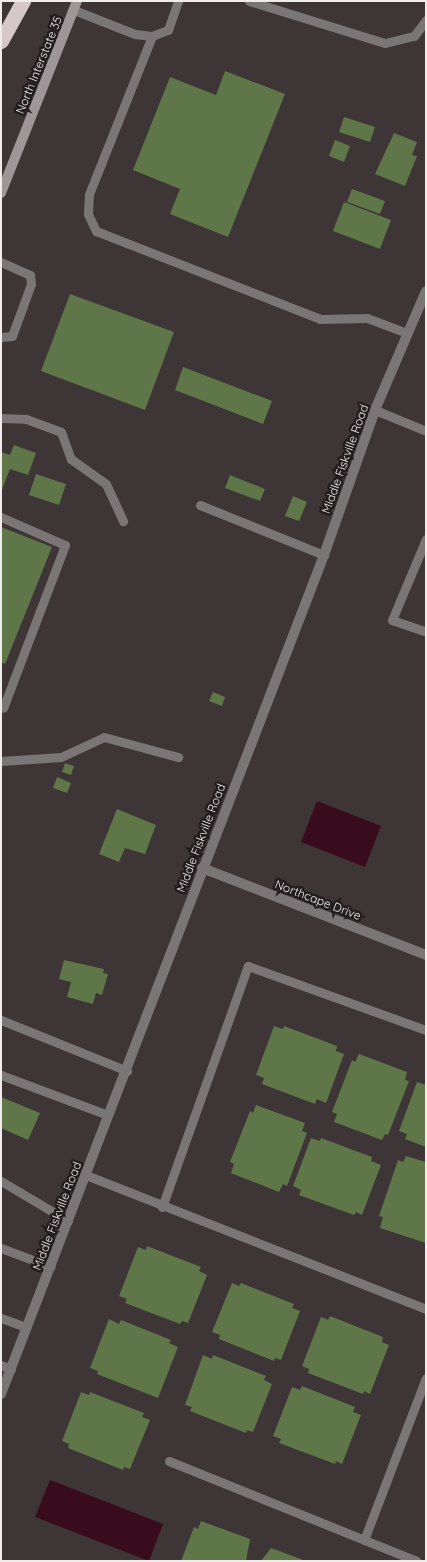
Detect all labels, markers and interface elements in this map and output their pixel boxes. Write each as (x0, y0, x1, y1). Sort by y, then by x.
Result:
street label: North Interstate 35 (13, 14, 65, 116)
street label: Middle Fiskville Road (319, 402, 371, 516)
street label: Middle Fiskville Road (174, 782, 228, 894)
street label: Northcape Drive (273, 877, 363, 923)
street label: Middle Fiskville Road (30, 1160, 84, 1272)

